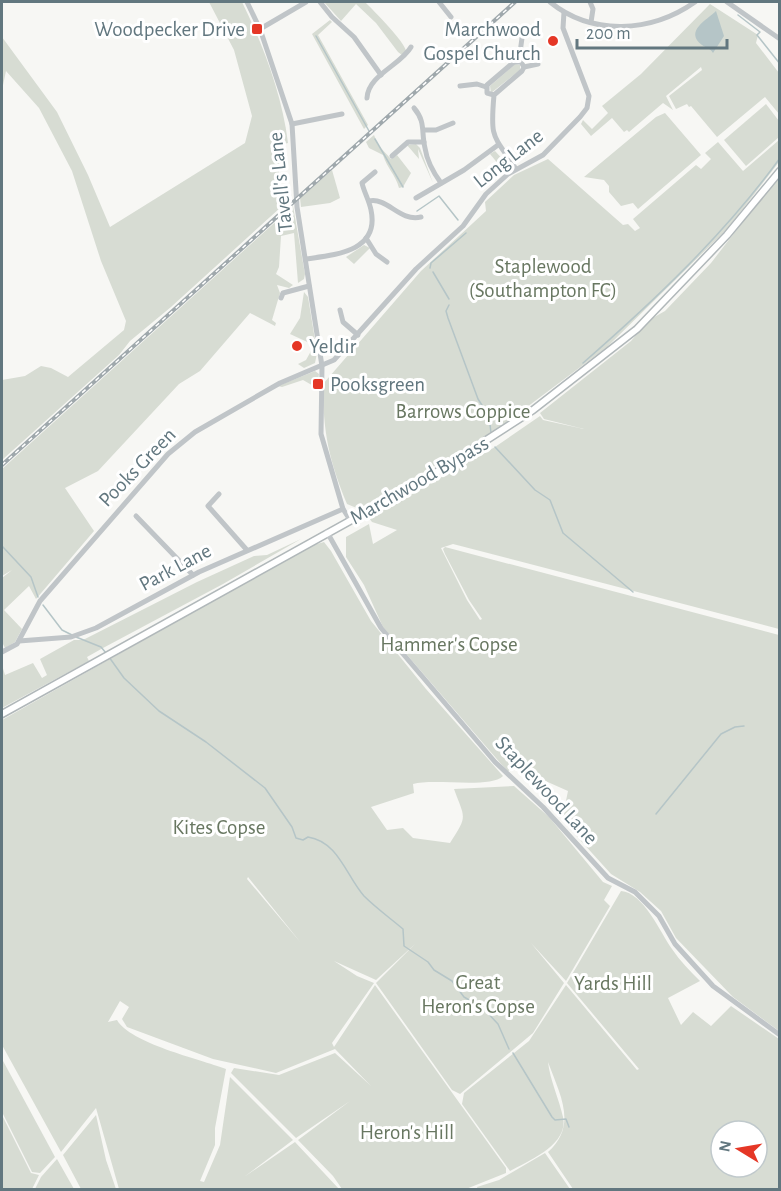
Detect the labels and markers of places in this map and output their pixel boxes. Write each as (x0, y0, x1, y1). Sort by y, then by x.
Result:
place label: Woodpecker Drive (94, 19, 245, 40)
place label: Marchwood Gospel Church (424, 19, 541, 64)
marker: Woodpecker Drive (250, 22, 264, 36)
marker: Marchwood Gospel Church (546, 34, 560, 48)
place label: Yeldir (309, 336, 357, 357)
marker: Yeldir (290, 339, 304, 353)
place label: Pooksgreen (330, 374, 425, 395)
marker: Pooksgreen (311, 377, 325, 391)

